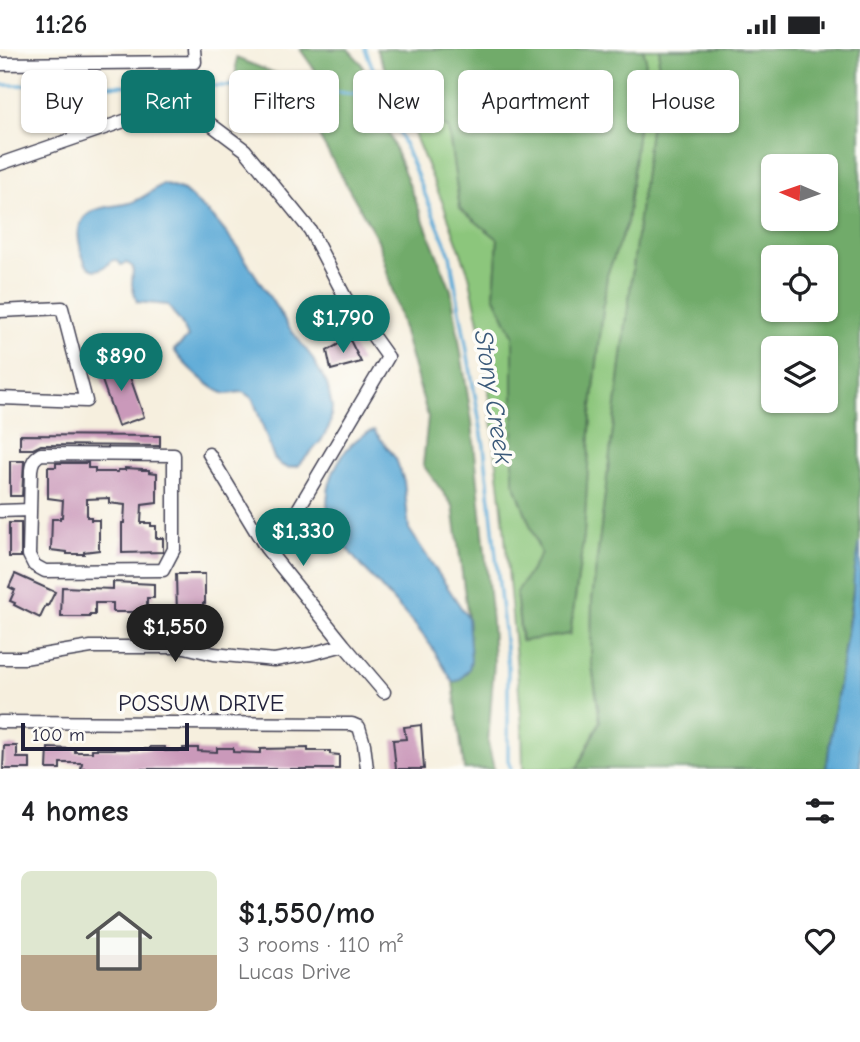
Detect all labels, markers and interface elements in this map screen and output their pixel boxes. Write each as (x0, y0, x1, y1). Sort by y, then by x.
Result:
text: 11:26 (35, 10, 87, 40)
chip: Buy (21, 70, 107, 133)
chip: Rent (121, 70, 215, 133)
chip: Filters (229, 70, 339, 133)
chip: New (353, 70, 444, 133)
chip: Apartment (458, 70, 613, 133)
chip: House (627, 70, 739, 133)
north arrow (761, 154, 838, 231)
map controls (761, 154, 838, 413)
button: locate (761, 245, 838, 322)
pin: $1,790 (286, 295, 400, 355)
text: $1,790 (312, 304, 374, 331)
water label: Stony Creek (468, 328, 518, 466)
pin: $890 (80, 333, 162, 393)
button: layers (761, 336, 838, 413)
text: $890 (96, 342, 146, 369)
pin: $1,330 (246, 509, 360, 568)
text: $1,330 (271, 517, 335, 544)
pin: $1,550 (118, 605, 232, 664)
text: $1,550 (143, 613, 207, 640)
street label: POSSUM DRIVE (118, 689, 284, 717)
scale bar (21, 720, 189, 752)
text: 100 m (32, 724, 85, 746)
icon: filters (801, 792, 839, 830)
text: 4 homes (21, 794, 128, 829)
text: $1,550/mo (238, 896, 375, 931)
icon: home (77, 899, 161, 983)
icon: heart (801, 922, 839, 960)
text: 3 rooms · 110 m² (238, 931, 403, 958)
text: Lucas Drive (238, 958, 351, 985)

